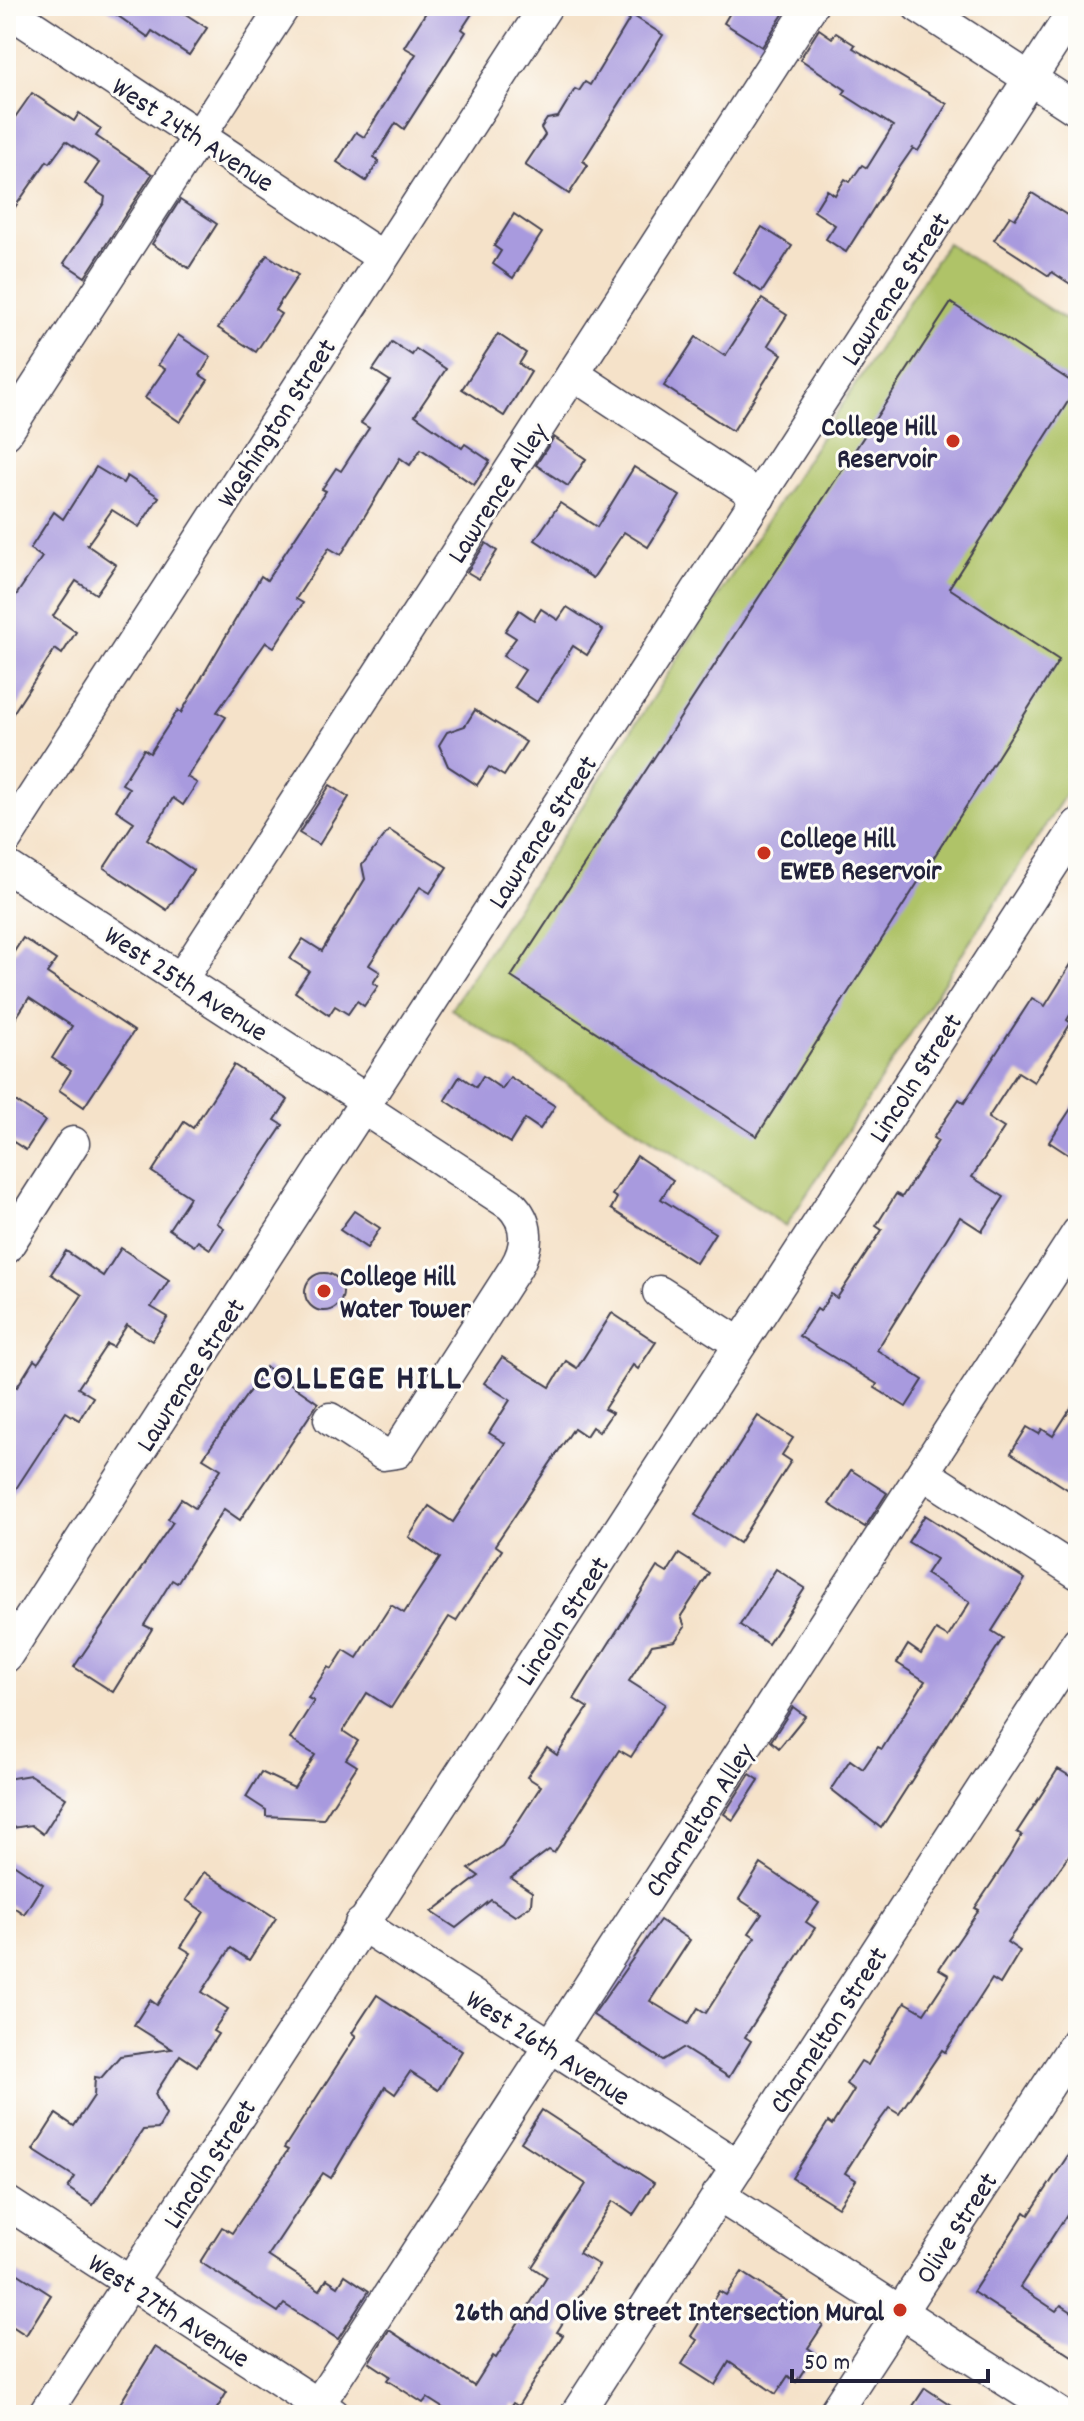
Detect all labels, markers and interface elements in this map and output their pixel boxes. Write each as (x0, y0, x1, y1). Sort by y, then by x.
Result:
street label: West 24th Avenue (102, 70, 281, 205)
street label: Lawrence Street (833, 206, 963, 376)
street label: Washington Street (210, 332, 349, 517)
place label: College Hill Reservoir (821, 410, 938, 482)
street label: Lawrence Alley (440, 416, 561, 573)
marker: College Hill Reservoir (944, 432, 962, 450)
street label: Lawrence Street (480, 749, 610, 919)
place label: College Hill EWEB Reservoir (780, 822, 942, 894)
marker: College Hill EWEB Reservoir (755, 844, 773, 862)
street label: West 25th Avenue (94, 918, 274, 1054)
street label: Lincoln Street (861, 1007, 975, 1152)
place label: College Hill Water Tower (340, 1260, 471, 1332)
marker: College Hill Water Tower (315, 1282, 333, 1300)
street label: Lawrence Street (128, 1292, 258, 1462)
district label: COLLEGE HILL (253, 1355, 463, 1407)
street label: Lincoln Street (508, 1550, 622, 1695)
street label: Charnelton Alley (637, 1736, 767, 1907)
street label: Charnelton Street (762, 1940, 900, 2123)
street label: West 26th Avenue (456, 1982, 636, 2118)
street label: Lincoln Street (155, 2093, 269, 2238)
street label: Olive Street (908, 2166, 1010, 2294)
street label: West 27th Avenue (78, 2246, 256, 2381)
place label: 26th and Olive Street Intersection Mural (454, 2295, 884, 2335)
marker: 26th and Olive Street Intersection Mural (891, 2301, 909, 2319)
scale bar (792, 2333, 988, 2383)
text: 50 m (804, 2347, 850, 2381)

